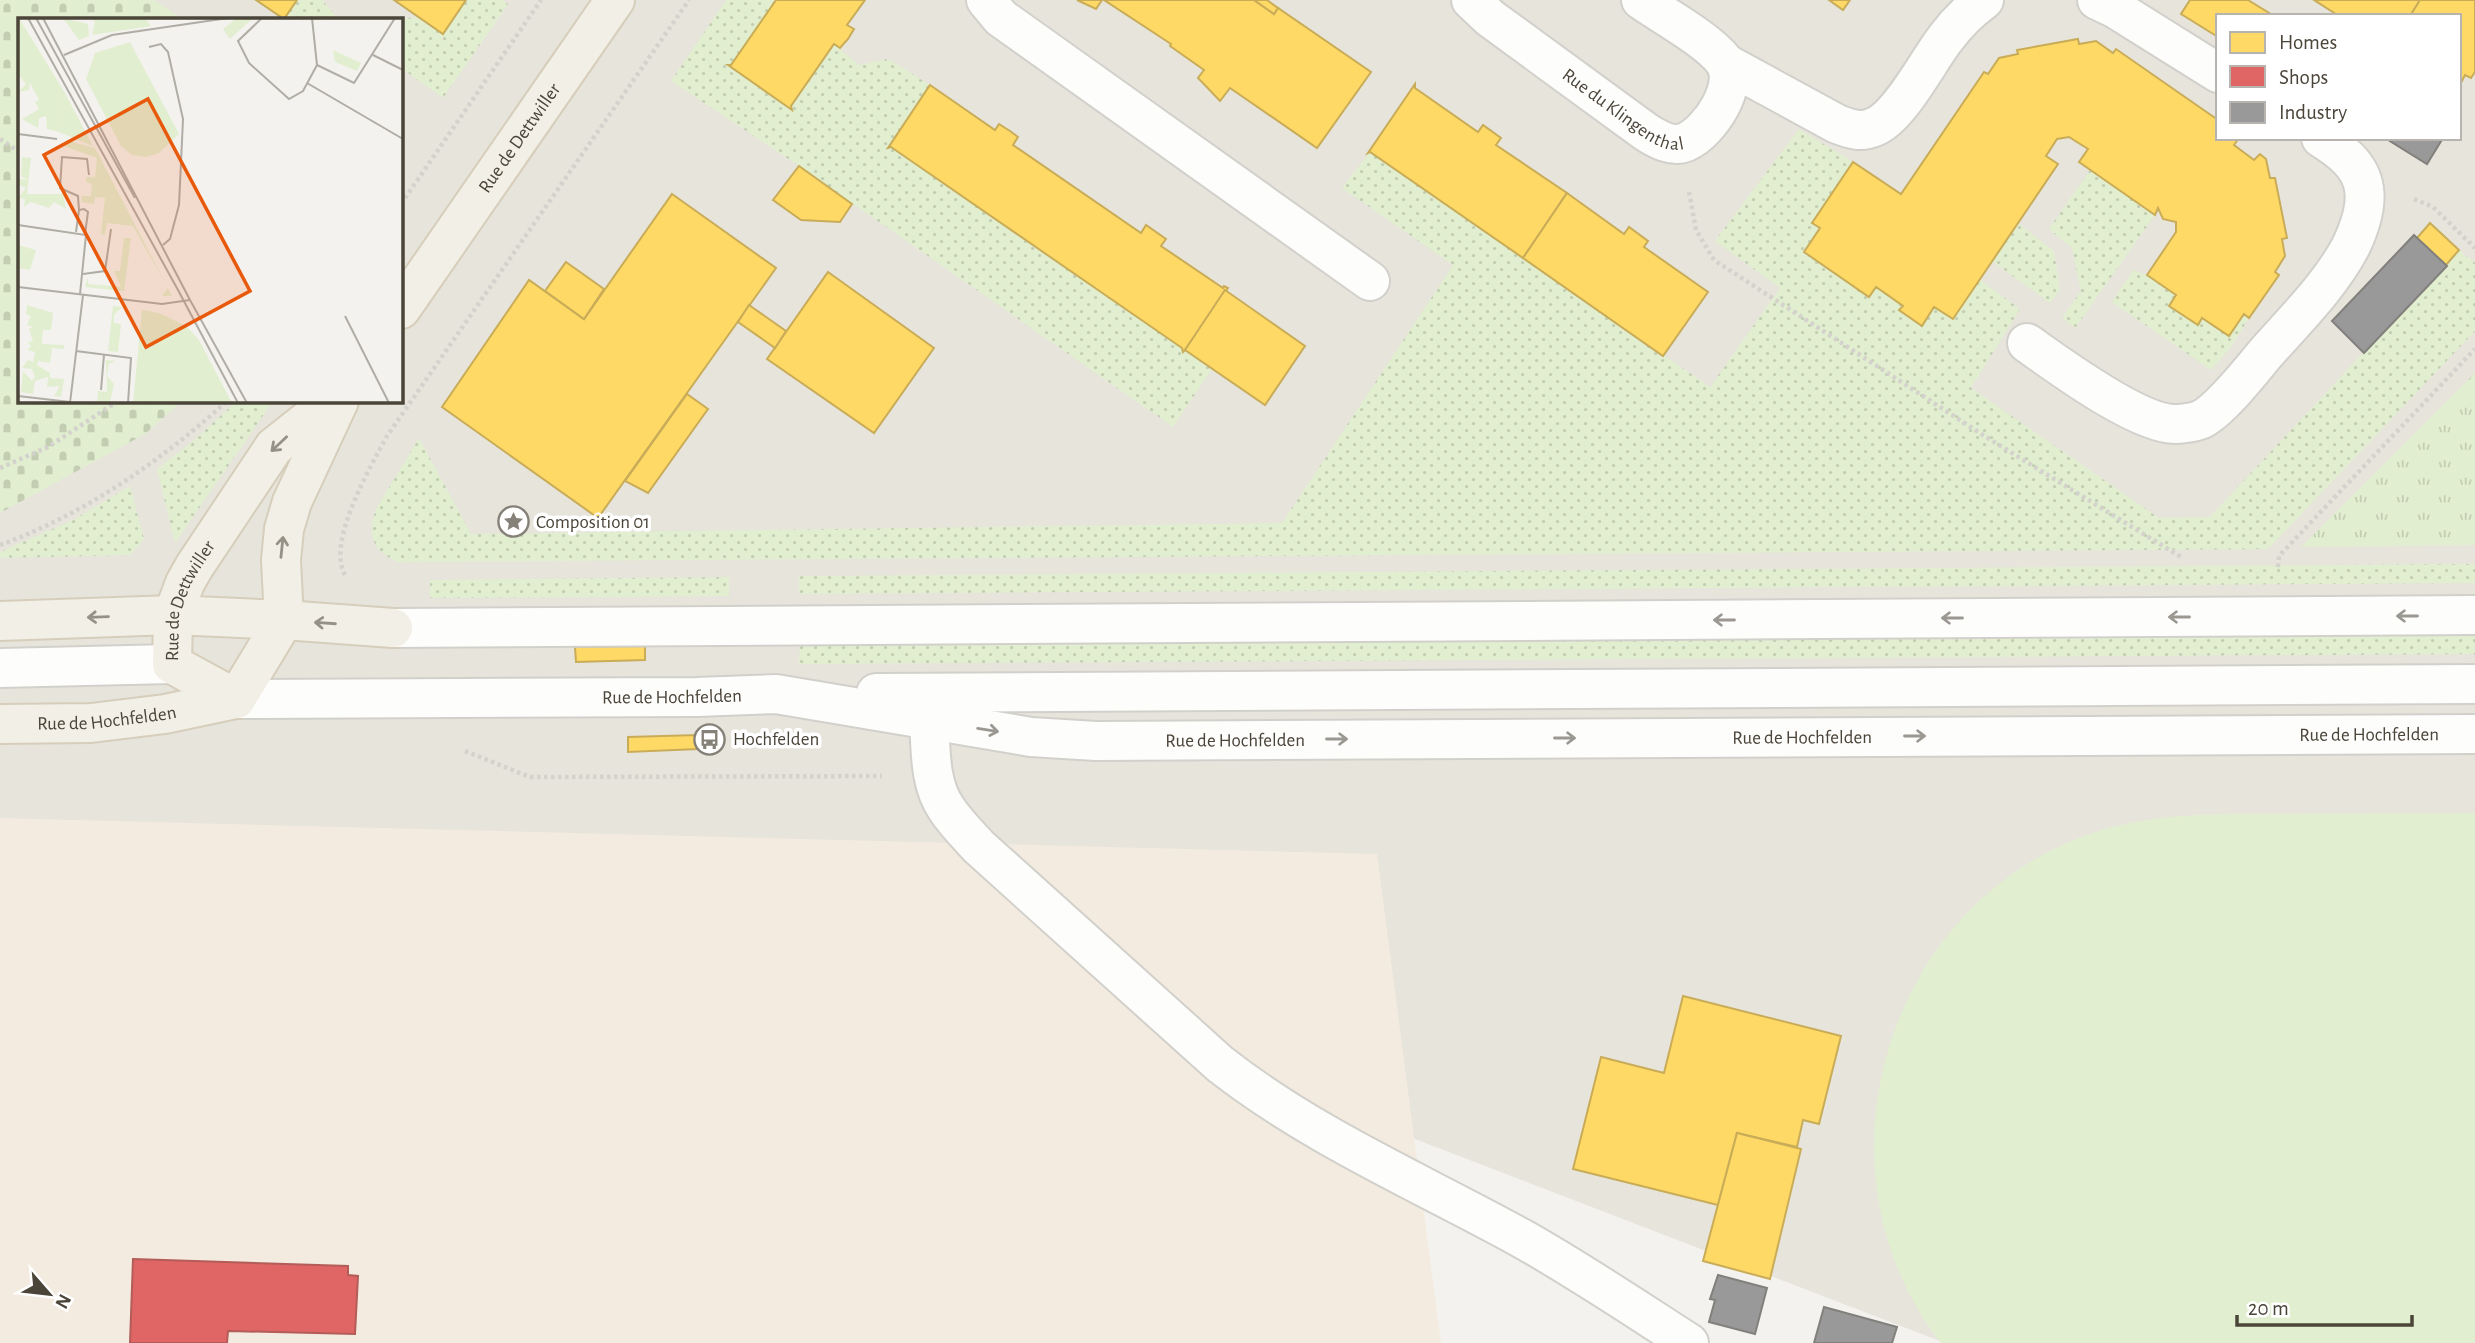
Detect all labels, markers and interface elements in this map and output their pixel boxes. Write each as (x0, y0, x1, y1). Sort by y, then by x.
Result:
legend (2216, 14, 2461, 140)
inset map (18, 18, 402, 402)
text: Homes (2279, 32, 2337, 53)
street label: Rue du Klingenthal (1559, 65, 1685, 154)
text: Shops (2279, 67, 2328, 88)
street label: Rue de Dettwiller (475, 80, 564, 196)
text: Industry (2279, 102, 2347, 123)
one-way arrow (271, 435, 288, 452)
place icon: Composition 01 (496, 505, 530, 539)
place label: Composition 01 (536, 513, 650, 532)
one-way arrow (276, 536, 289, 558)
street label: Rue de Dettwiller (163, 537, 218, 661)
one-way arrow (2396, 609, 2419, 622)
one-way arrow (2168, 610, 2191, 624)
one-way arrow (87, 611, 110, 624)
one-way arrow (1941, 611, 1964, 625)
one-way arrow (1713, 613, 1736, 627)
one-way arrow (314, 616, 337, 629)
street label: Rue de Hochfelden (602, 686, 742, 707)
street label: Rue de Hochfelden (37, 702, 178, 733)
bus stop icon: Hochfelden (693, 722, 727, 756)
one-way arrow (976, 724, 999, 737)
street label: Rue de Hochfelden (2299, 725, 2439, 744)
street label: Rue de Hochfelden (1732, 728, 1872, 747)
one-way arrow (1903, 729, 1926, 743)
place label: Hochfelden (733, 730, 819, 749)
street label: Rue de Hochfelden (1165, 730, 1305, 750)
one-way arrow (1553, 731, 1576, 745)
one-way arrow (1326, 732, 1349, 746)
north arrow (14, 1259, 84, 1329)
scale bar (2237, 1284, 2412, 1328)
text: N (51, 1291, 74, 1312)
text: 20 m (2248, 1298, 2289, 1319)

